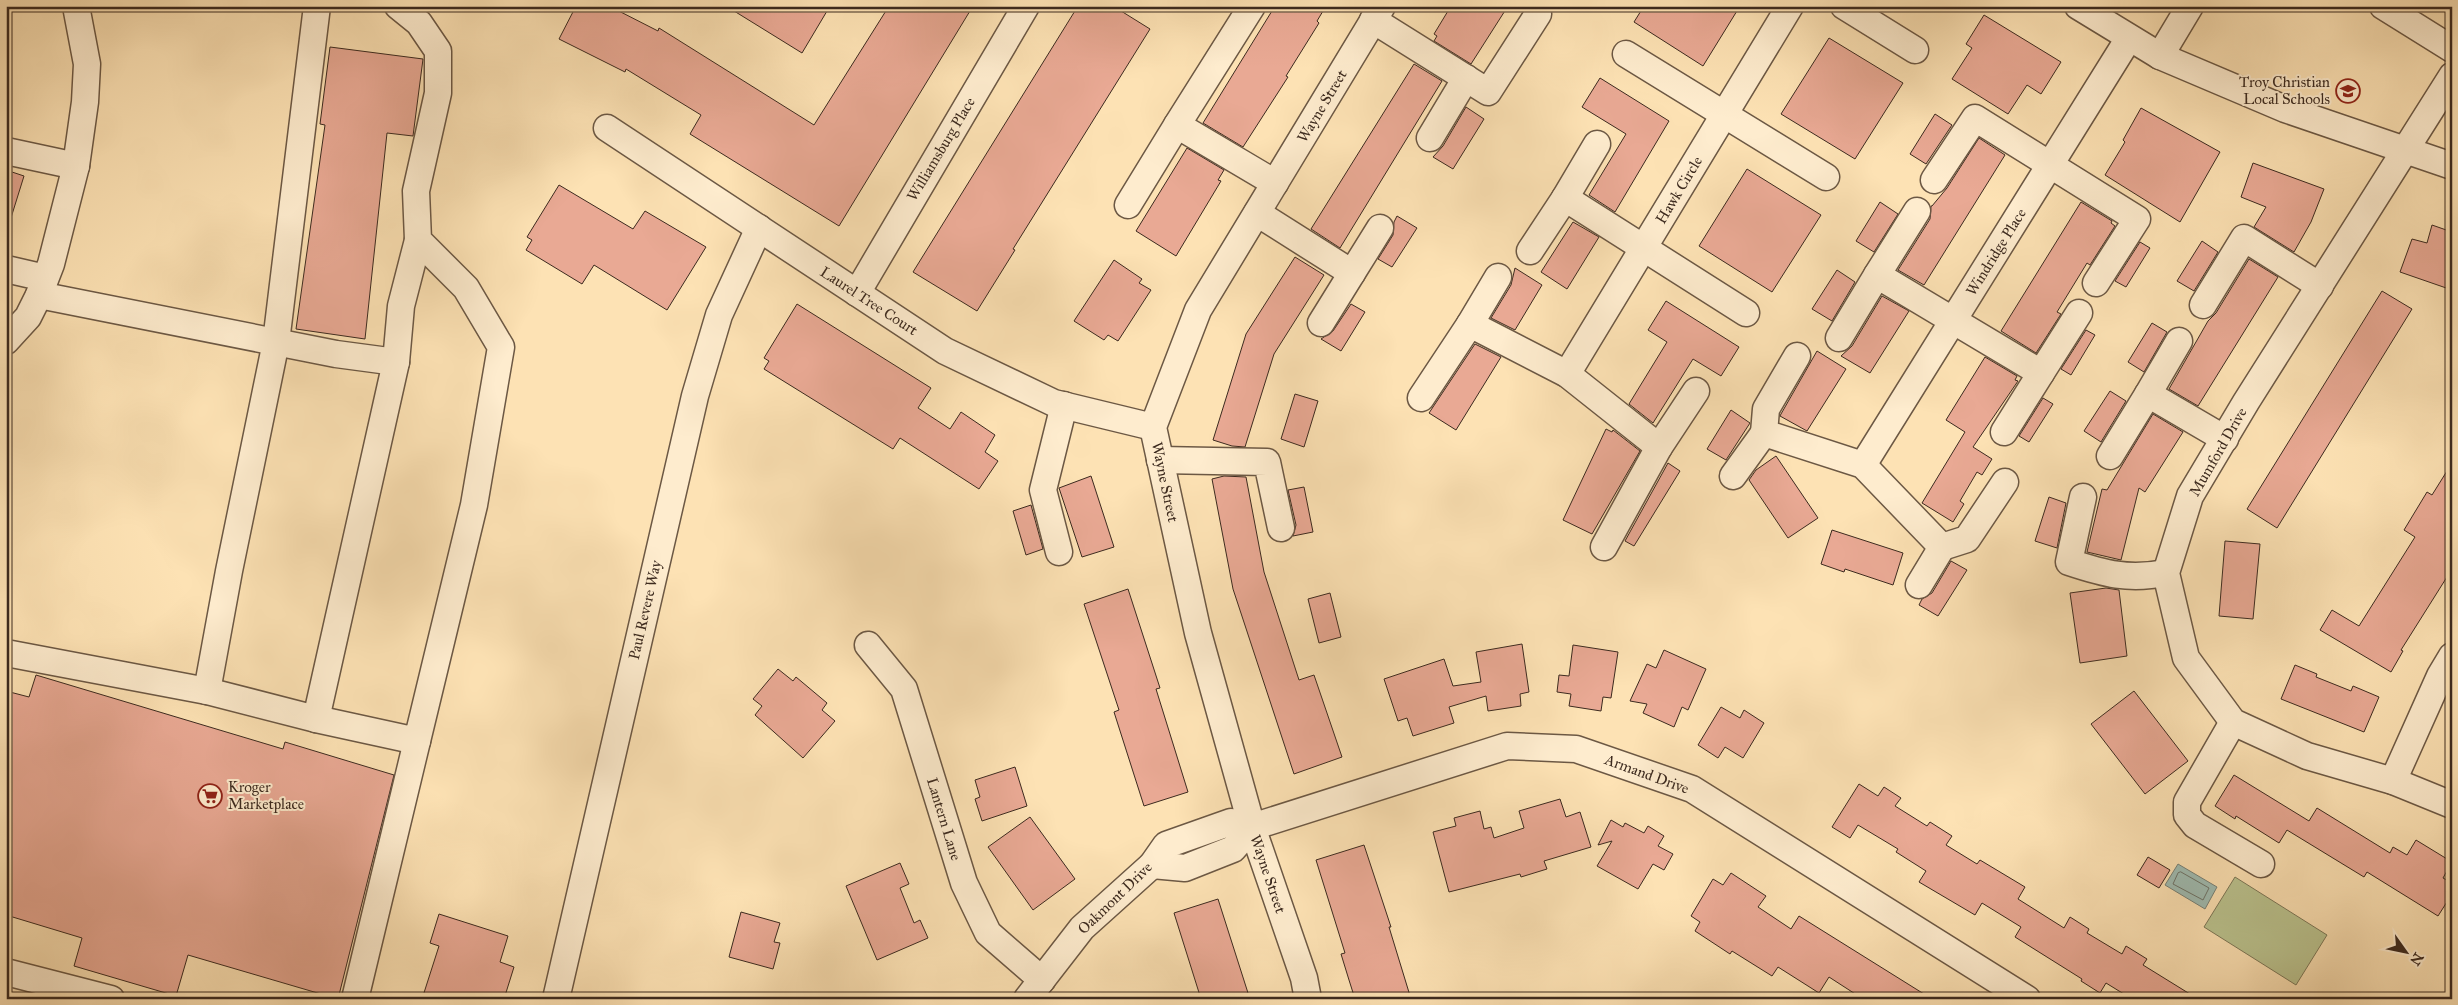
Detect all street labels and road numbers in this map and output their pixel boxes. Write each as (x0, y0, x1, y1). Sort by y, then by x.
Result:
street label: Wayne Street (1293, 66, 1351, 146)
street label: Williamsburg Place (903, 94, 979, 204)
street label: Hawk Circle (1652, 153, 1706, 227)
street label: Windridge Place (1962, 205, 2030, 299)
street label: Laurel Tree Court (817, 263, 922, 340)
street label: Mumford Drive (2185, 404, 2251, 500)
street label: Wayne Street (1148, 440, 1182, 524)
street label: Paul Revere Way (625, 558, 665, 661)
street label: Armand Drive (1602, 750, 1692, 798)
street label: Lantern Lane (923, 775, 965, 863)
street label: Wayne Street (1246, 833, 1290, 916)
street label: Oakmont Drive (1074, 858, 1156, 938)

